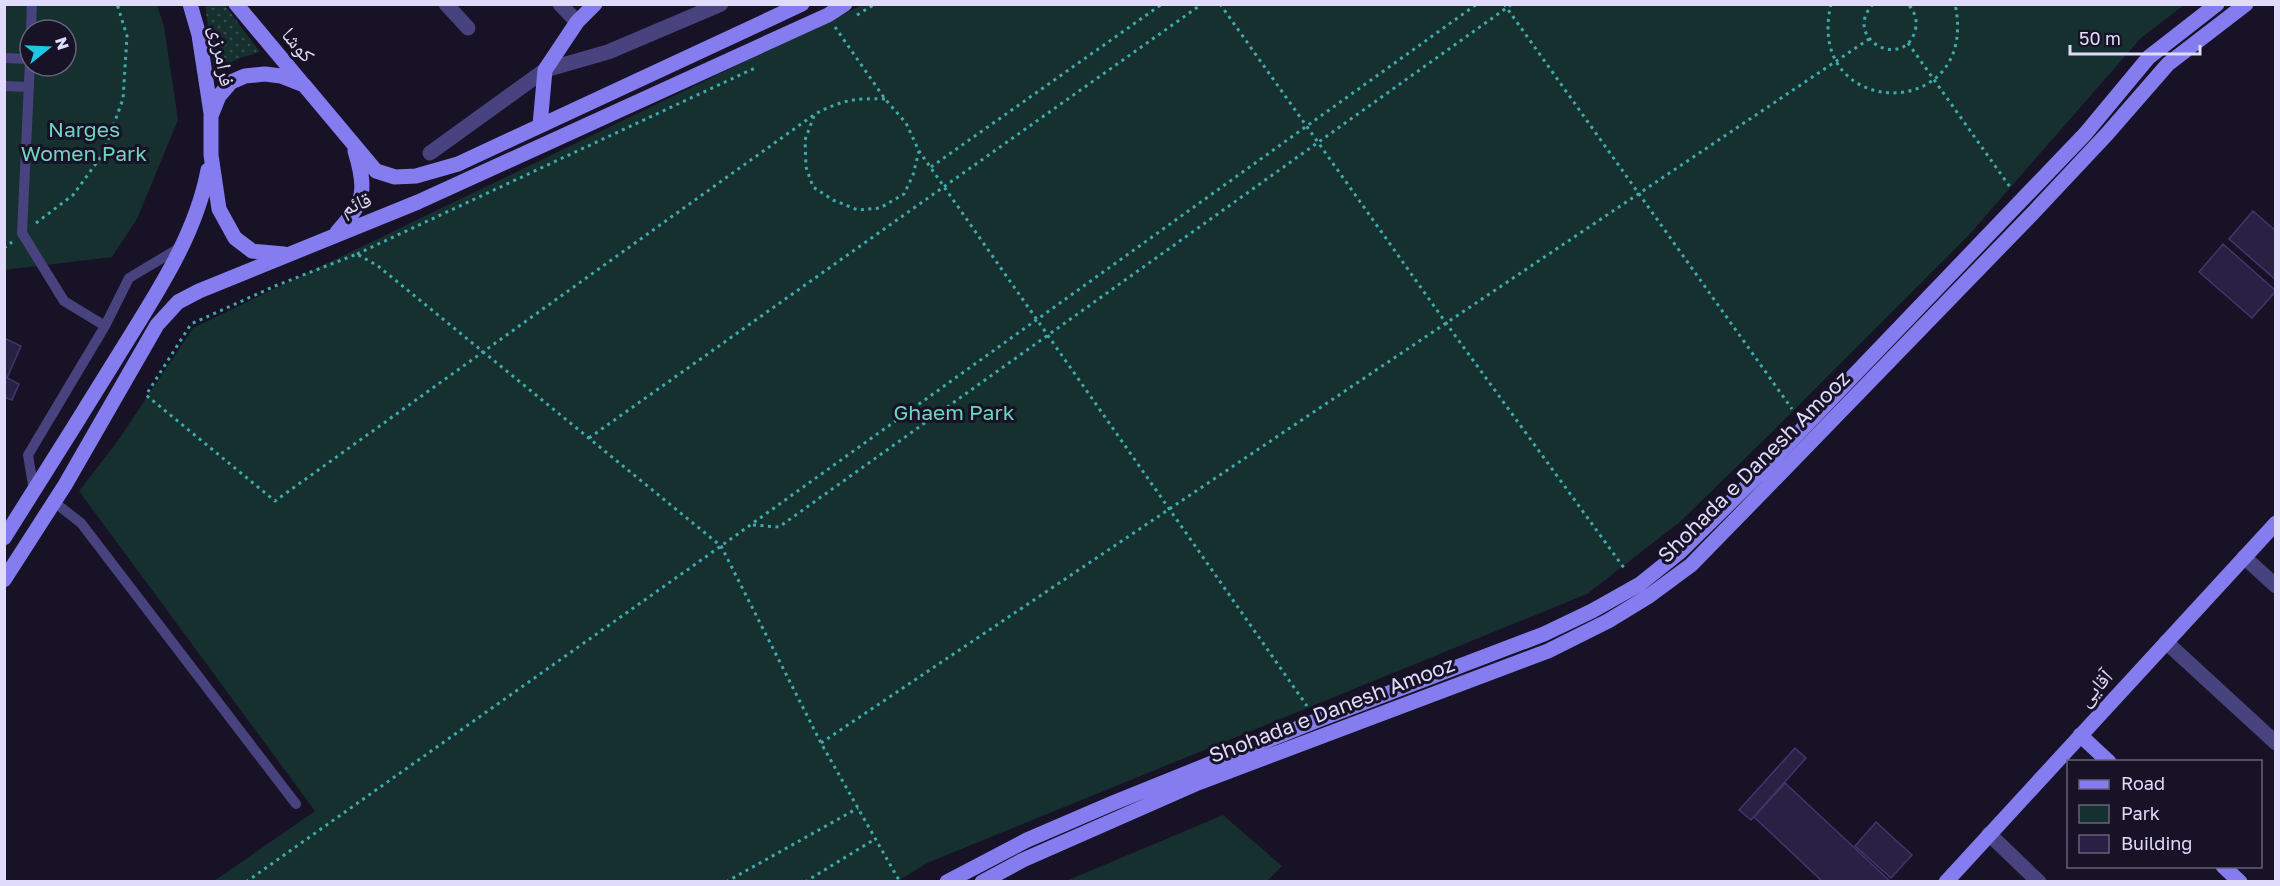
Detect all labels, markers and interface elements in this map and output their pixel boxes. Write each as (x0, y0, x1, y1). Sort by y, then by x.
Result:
north arrow (18, 18, 78, 78)
scale bar (2070, 18, 2200, 56)
street label: کوشا (277, 22, 321, 67)
street label: فرامرزی (205, 23, 241, 88)
text: 50 m (2079, 27, 2121, 49)
text: N (51, 34, 74, 52)
park label: Narges Women Park (21, 116, 147, 166)
street label: قائم (337, 185, 375, 223)
street label: Shohada e Danesh Amooz (1652, 365, 1855, 568)
park label: Ghaem Park (893, 399, 1015, 425)
street label: Shohada e Danesh Amooz (1205, 650, 1458, 768)
street label: آقایی (2071, 663, 2119, 712)
legend (2067, 760, 2262, 868)
text: Road (2121, 772, 2165, 794)
text: Park (2121, 802, 2160, 824)
text: Building (2121, 832, 2192, 854)

